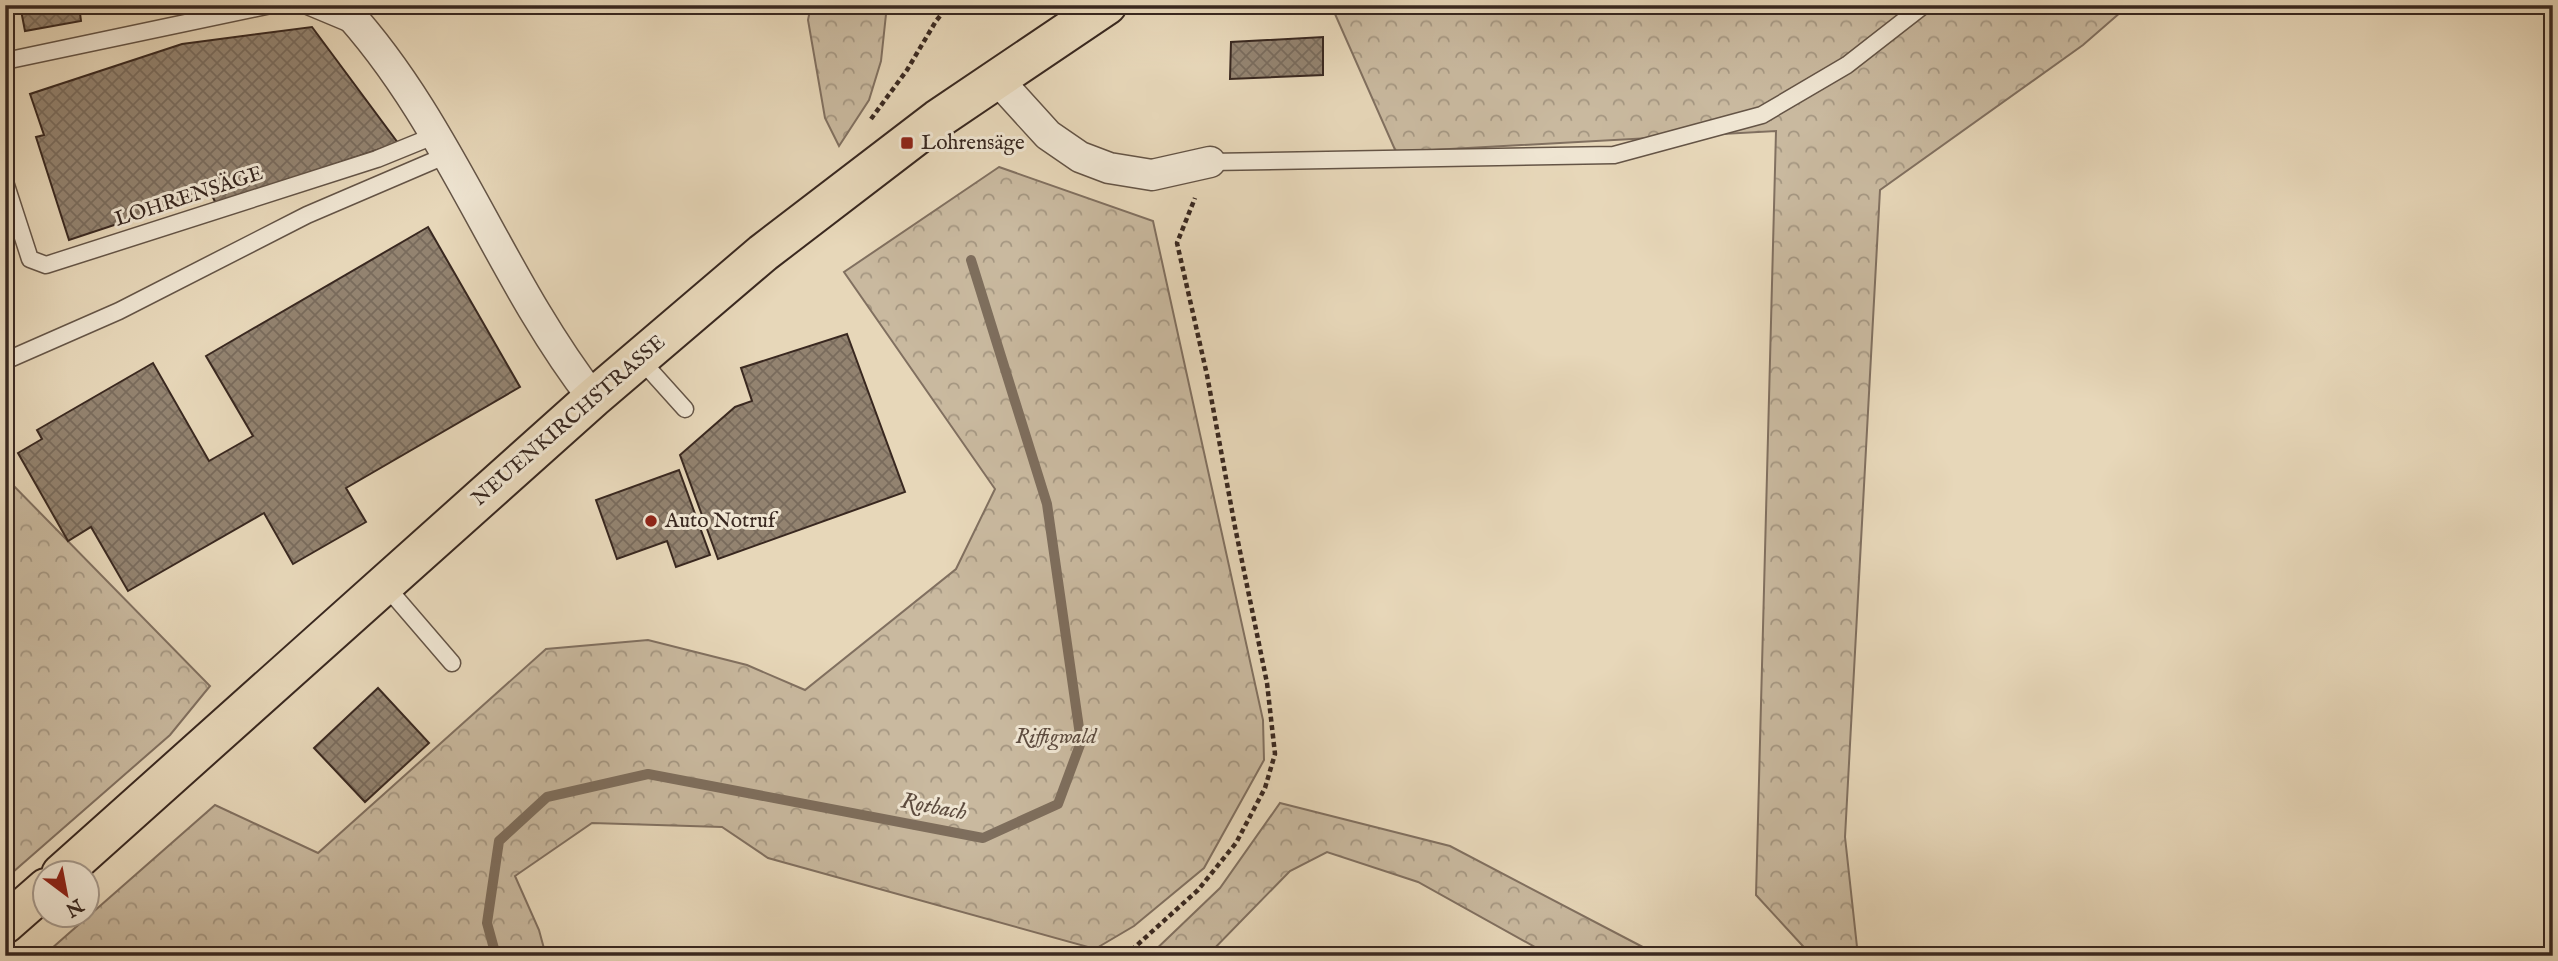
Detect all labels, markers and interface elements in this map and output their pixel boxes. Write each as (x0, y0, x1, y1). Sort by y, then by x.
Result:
place label: Lohrensäge (921, 130, 1025, 157)
marker: Lohrensäge (899, 135, 915, 151)
street label: LOHRENSÄGE (111, 159, 267, 234)
street label: NEUENKIRCHSTRASSE (467, 329, 671, 513)
place label: Auto Notruf (664, 508, 779, 535)
marker: Auto Notruf (643, 513, 659, 529)
park label: Riffigwald (1016, 724, 1099, 751)
water label: Rotbach (899, 786, 970, 828)
north arrow (32, 860, 102, 930)
text: N (60, 892, 88, 922)

